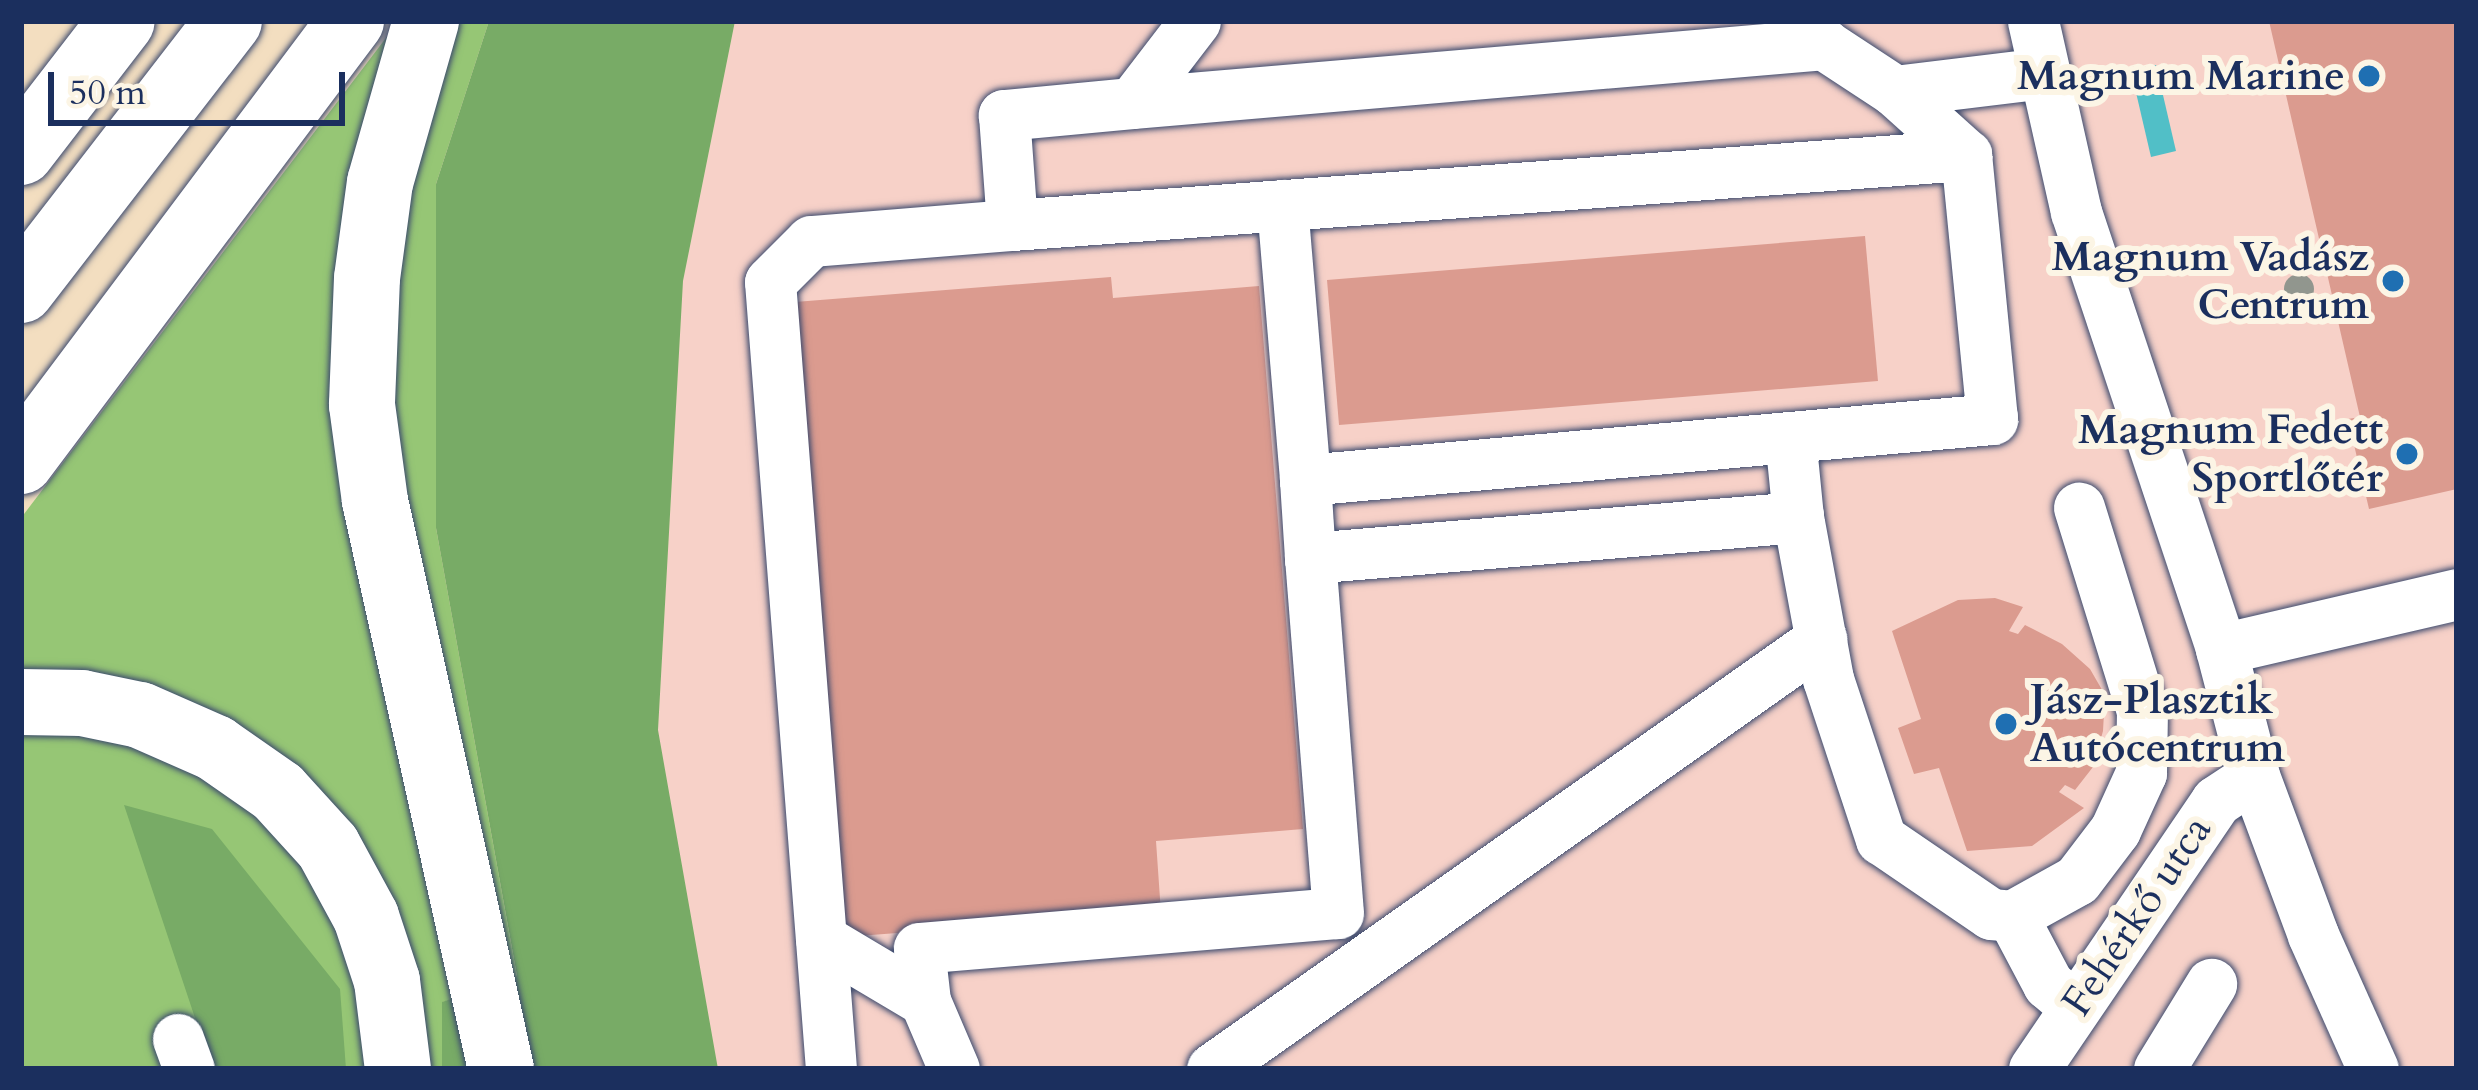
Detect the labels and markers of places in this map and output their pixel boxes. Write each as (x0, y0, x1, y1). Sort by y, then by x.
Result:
place label: Magnum Marine (2017, 51, 2345, 101)
marker: Magnum Marine (2356, 63, 2382, 89)
place label: Magnum Vadász Centrum (2052, 232, 2369, 330)
marker: Magnum Vadász Centrum (2380, 268, 2406, 294)
place label: Magnum Fedett Sportlőtér (2078, 405, 2383, 504)
marker: Magnum Fedett Sportlőtér (2394, 441, 2420, 467)
place label: Jász-Plasztik Autócentrum (2030, 675, 2285, 774)
marker: Jász-Plasztik Autócentrum (1993, 711, 2019, 737)

